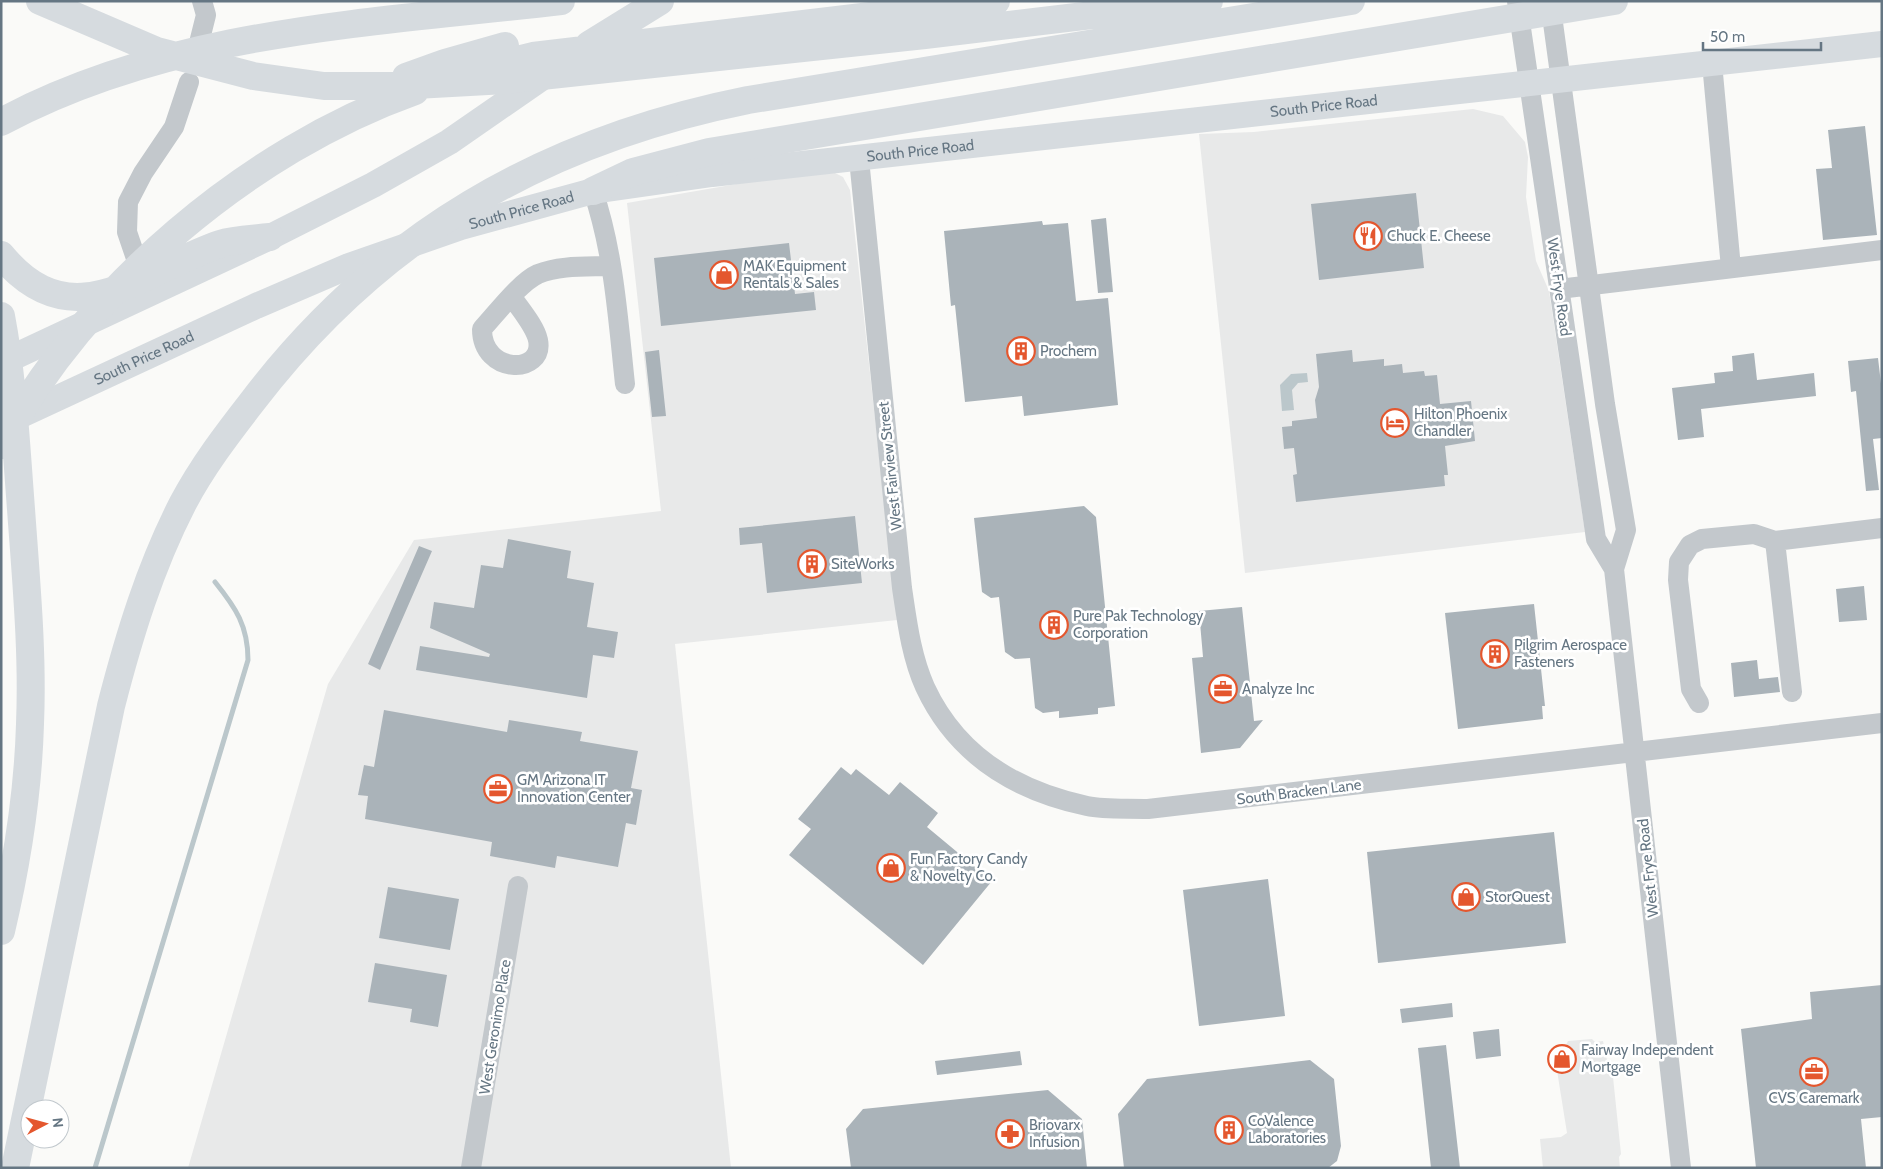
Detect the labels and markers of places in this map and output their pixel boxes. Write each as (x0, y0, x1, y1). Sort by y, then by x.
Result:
restaurant icon: Chuck E. Cheese (1353, 221, 1383, 251)
place label: Chuck E. Cheese (1387, 227, 1491, 245)
place label: MAK Equipment Rentals & Sales (743, 257, 846, 292)
shop icon: MAK Equipment Rentals & Sales (709, 260, 739, 290)
building icon: Prochem (1006, 336, 1036, 366)
place label: Prochem (1040, 342, 1097, 360)
place label: Hilton Phoenix Chandler (1414, 405, 1507, 440)
hotel icon: Hilton Phoenix Chandler (1380, 408, 1410, 438)
building icon: SiteWorks (797, 549, 827, 579)
place label: SiteWorks (831, 555, 894, 573)
place label: Pure Pak Technology Corporation (1073, 607, 1204, 642)
building icon: Pure Pak Technology Corporation (1039, 610, 1069, 640)
place label: Pilgrim Aerospace Fasteners (1514, 636, 1627, 671)
building icon: Pilgrim Aerospace Fasteners (1480, 639, 1510, 669)
office icon: Analyze Inc (1208, 674, 1238, 704)
place label: Analyze Inc (1242, 680, 1315, 698)
place label: GM Arizona IT Innovation Center (517, 771, 631, 806)
office icon: GM Arizona IT Innovation Center (483, 774, 513, 804)
place label: Fun Factory Candy & Novelty Co. (910, 850, 1028, 885)
shop icon: Fun Factory Candy & Novelty Co. (876, 853, 906, 883)
shop icon: StorQuest (1451, 882, 1481, 912)
place label: StorQuest (1485, 888, 1550, 906)
place label: Fairway Independent Mortgage (1581, 1041, 1714, 1076)
shop icon: Fairway Independent Mortgage (1547, 1044, 1577, 1074)
office icon: CVS Caremark (1799, 1057, 1829, 1087)
place label: CVS Caremark (1768, 1089, 1860, 1107)
place label: CoValence Laboratories (1248, 1112, 1326, 1147)
building icon: CoValence Laboratories (1214, 1115, 1244, 1145)
place label: Briovarx Infusion (1029, 1116, 1080, 1151)
pharmacy icon: Briovarx Infusion (995, 1119, 1025, 1149)

